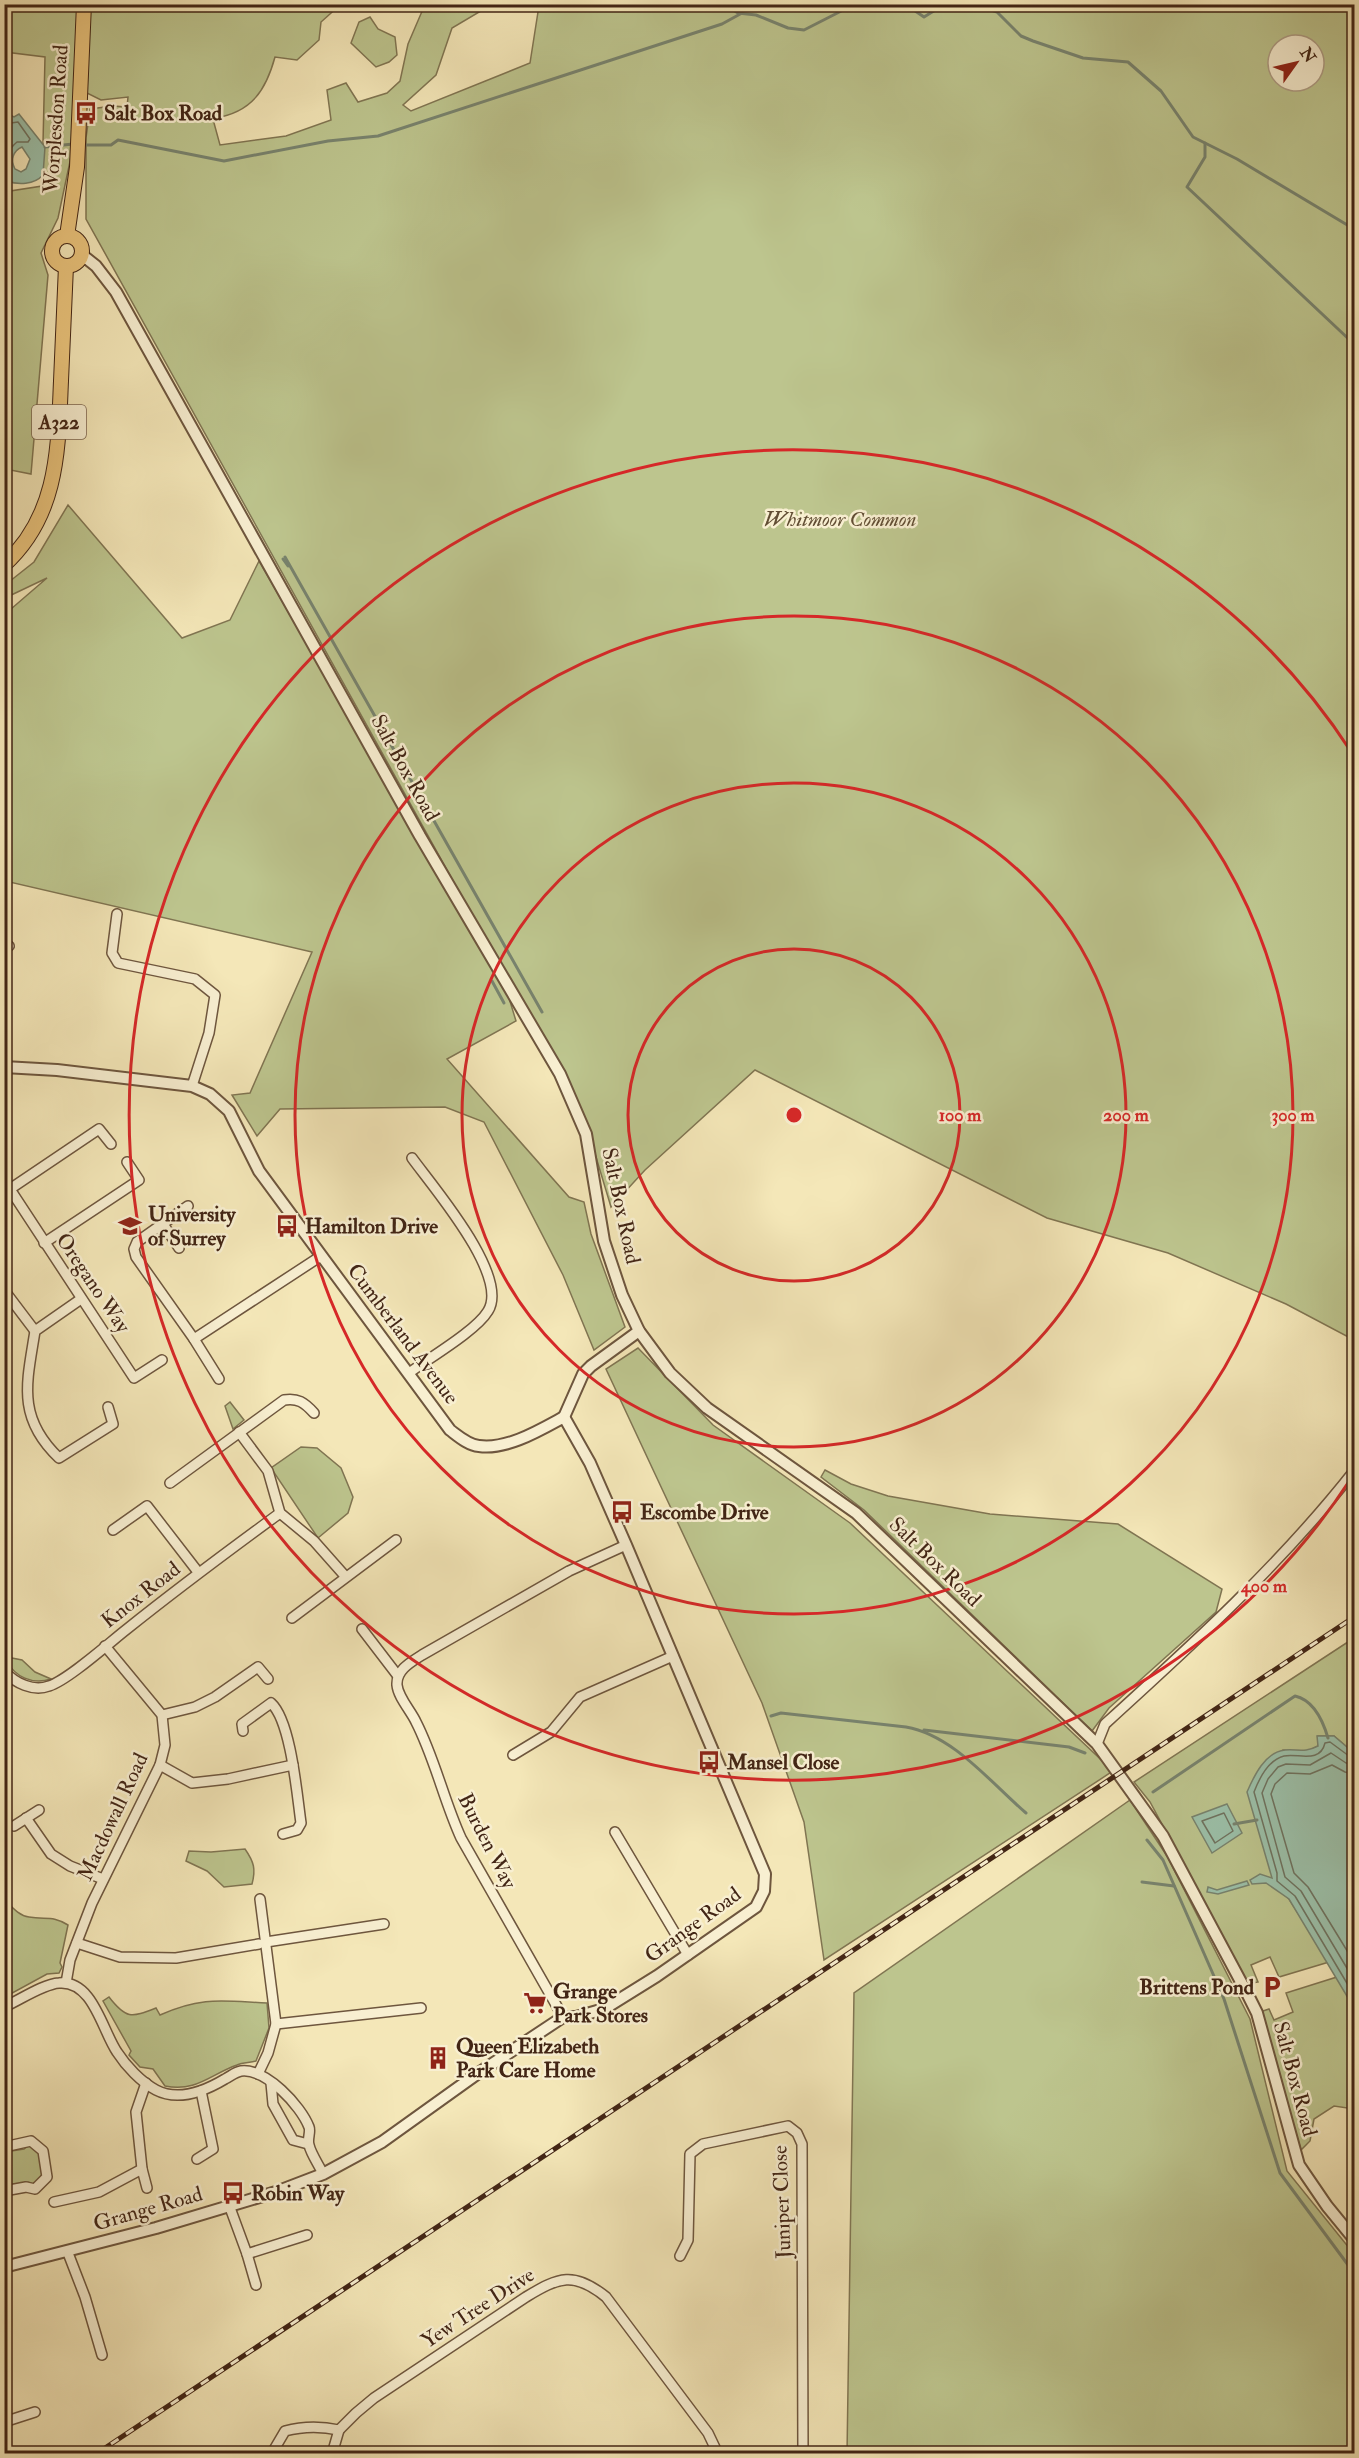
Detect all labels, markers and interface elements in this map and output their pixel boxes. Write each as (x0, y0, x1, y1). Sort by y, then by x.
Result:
north arrow (1266, 33, 1326, 93)
street label: Worplesdon Road (37, 43, 75, 195)
text: N (1295, 43, 1320, 67)
bus stop icon: Salt Box Road (73, 100, 99, 126)
place label: Salt Box Road (104, 100, 223, 127)
road number: A322 (32, 405, 86, 439)
park label: Whitmoor Common (764, 506, 917, 533)
street label: Salt Box Road (365, 710, 446, 827)
text: 100 m (939, 1104, 982, 1127)
text: 200 m (1103, 1104, 1150, 1127)
text: 300 m (1271, 1104, 1316, 1127)
centre of rings (784, 1105, 804, 1125)
street label: Salt Box Road (596, 1145, 647, 1267)
place label: University of Surrey (148, 1201, 236, 1252)
school or university icon: University of Surrey (117, 1213, 143, 1239)
bus stop icon: Hamilton Drive (274, 1213, 300, 1239)
place label: Hamilton Drive (305, 1213, 438, 1240)
street label: Oregano Way (50, 1228, 137, 1339)
street label: Cumberland Avenue (341, 1258, 465, 1410)
bus stop icon: Escombe Drive (609, 1499, 635, 1525)
place label: Escombe Drive (640, 1499, 769, 1526)
street label: Salt Box Road (883, 1511, 987, 1613)
street label: Knox Road (96, 1555, 186, 1634)
text: 400 m (1240, 1575, 1288, 1598)
street label: Macdowall Road (72, 1748, 155, 1885)
bus stop icon: Mansel Close (696, 1749, 722, 1775)
place label: Mansel Close (726, 1749, 839, 1776)
street label: Burden Way (451, 1789, 523, 1894)
street label: Grange Road (640, 1881, 747, 1969)
place label: Brittens Pond (1139, 1974, 1255, 2001)
parking icon: Brittens Pond (1259, 1974, 1285, 2000)
place label: Grange Park Stores (553, 1978, 648, 2029)
supermarket icon: Grange Park Stores (522, 1990, 548, 2016)
street label: Salt Box Road (1267, 2018, 1323, 2140)
place label: Queen Elizabeth Park Care Home (456, 2033, 599, 2084)
building icon: Queen Elizabeth Park Care Home (425, 2045, 451, 2071)
street label: Juniper Close (767, 2145, 798, 2260)
street label: Grange Road (90, 2180, 206, 2237)
bus stop icon: Robin Way (220, 2180, 246, 2206)
place label: Robin Way (251, 2180, 345, 2207)
street label: Yew Tree Drive (416, 2261, 540, 2355)

